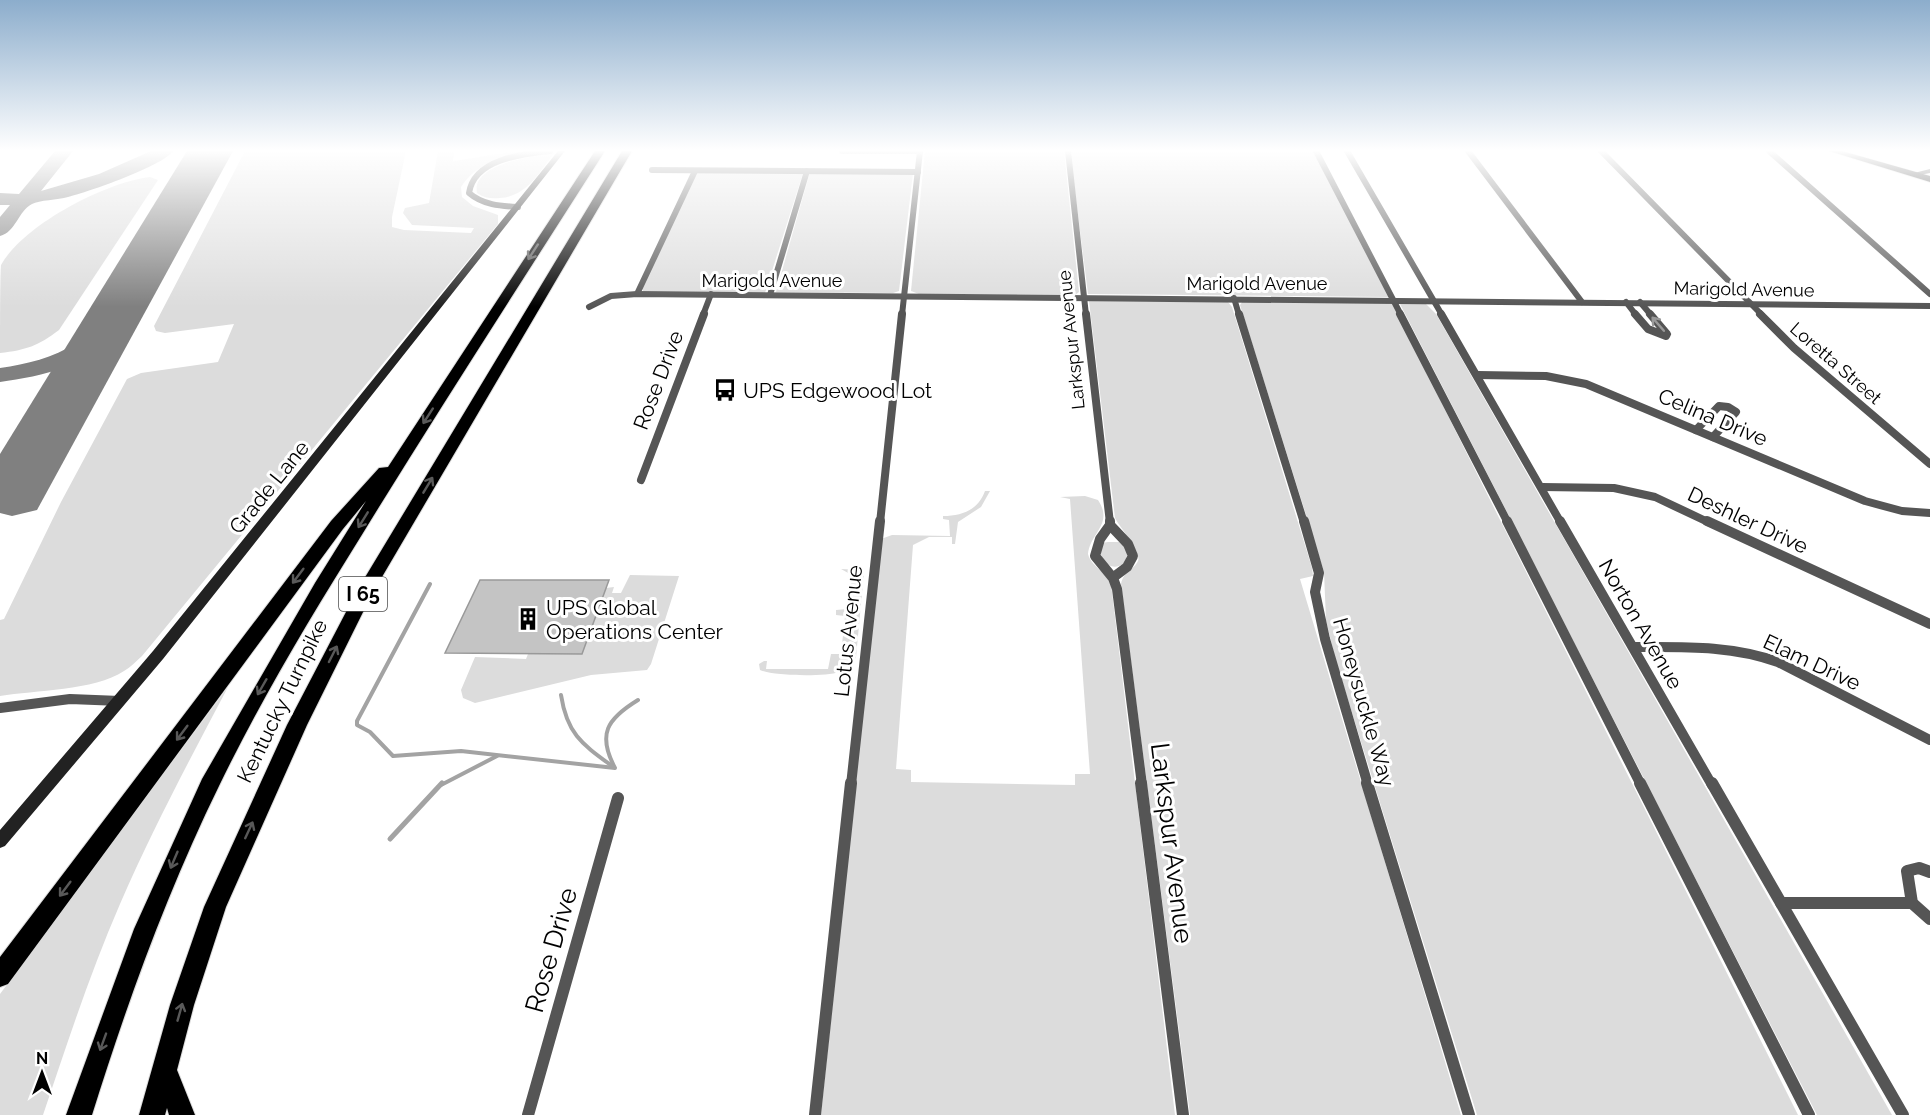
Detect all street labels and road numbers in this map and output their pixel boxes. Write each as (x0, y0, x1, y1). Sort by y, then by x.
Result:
street label: Larkspur Avenue (1053, 269, 1089, 411)
street label: Marigold Avenue (702, 270, 843, 291)
street label: Marigold Avenue (1187, 273, 1328, 294)
street label: Marigold Avenue (1673, 277, 1815, 301)
street label: Loretta Street (1786, 318, 1886, 408)
street label: Rose Drive (628, 327, 688, 433)
street label: Celina Drive (1655, 383, 1771, 451)
street label: Grade Lane (224, 435, 314, 539)
street label: Deshler Drive (1684, 481, 1812, 559)
street label: Norton Avenue (1594, 555, 1688, 693)
street label: Lotus Avenue (829, 564, 867, 698)
road number: I 65 (339, 577, 387, 611)
street label: Kentucky Turnpike (232, 615, 332, 787)
street label: Honeysuckle Way (1328, 615, 1400, 789)
street label: Elam Drive (1759, 629, 1865, 695)
street label: Larkspur Avenue (1145, 741, 1199, 945)
street label: Rose Drive (519, 884, 583, 1016)

